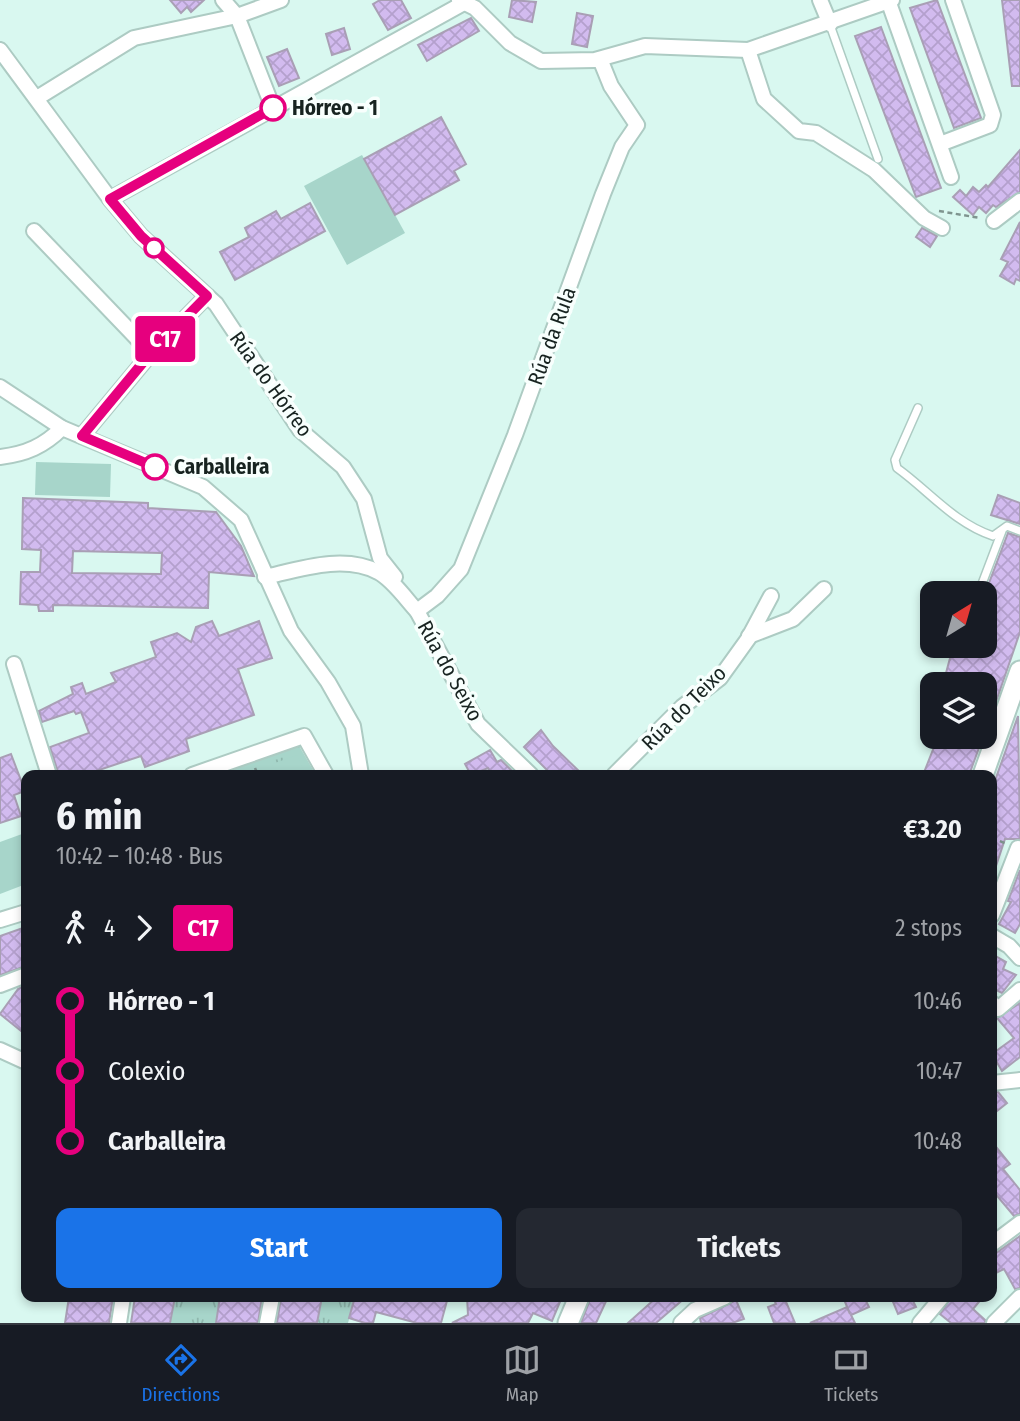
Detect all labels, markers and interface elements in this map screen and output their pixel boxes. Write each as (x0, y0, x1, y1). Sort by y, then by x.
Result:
marker: Hórreo - 1 (260, 95, 286, 121)
place label: Hórreo - 1 (292, 95, 378, 121)
unlabelled marker (144, 238, 164, 258)
street label: Rúa da Rula (522, 283, 582, 389)
line badge: C17 (125, 316, 205, 362)
text: C17 (149, 325, 181, 353)
street label: Rúa do Hórreo (224, 326, 318, 442)
marker: Carballeira (142, 454, 168, 480)
place label: Carballeira (174, 454, 269, 480)
north arrow (920, 581, 998, 658)
map controls (920, 581, 997, 749)
street label: Rúa do Seixo (412, 616, 488, 726)
street label: Rúa do Teixo (636, 660, 732, 756)
button: layers (920, 672, 997, 749)
text: 6 min (56, 793, 143, 839)
text: €3.20 (904, 814, 962, 845)
text: 10:42 – 10:48 · Bus (56, 842, 223, 870)
icon: walk (56, 909, 94, 947)
icon: forward (125, 909, 163, 947)
text: 4 (104, 914, 115, 942)
text: C17 (187, 914, 219, 942)
text: 2 stops (895, 914, 962, 942)
text: Hórreo - 1 (108, 986, 214, 1017)
text: 10:46 (914, 987, 962, 1015)
text: Colexio (108, 1056, 185, 1087)
text: 10:47 (916, 1057, 962, 1085)
text: Carballeira (108, 1126, 226, 1157)
text: 10:48 (914, 1127, 962, 1155)
button: Start (56, 1208, 502, 1288)
button: Tickets (516, 1208, 962, 1288)
tab: Directions (142, 1341, 220, 1406)
tab: Map (503, 1341, 541, 1406)
tab: Tickets (824, 1341, 878, 1406)

